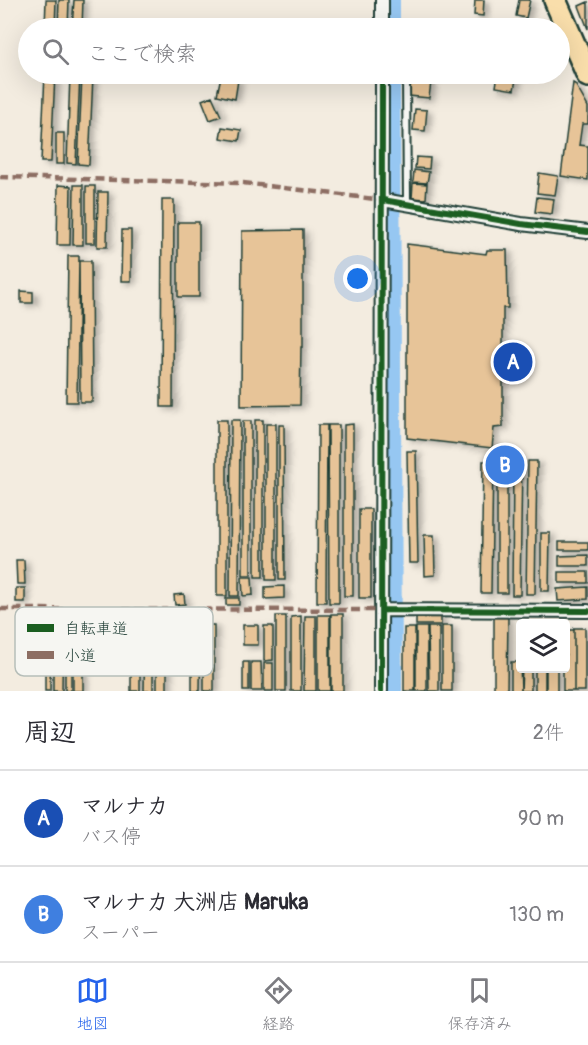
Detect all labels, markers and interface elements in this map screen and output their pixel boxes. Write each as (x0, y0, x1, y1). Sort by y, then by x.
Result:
search box (18, 18, 570, 84)
icon: search (39, 35, 72, 68)
text: ここで検索 (87, 40, 197, 68)
your location (343, 264, 372, 293)
pin: A (494, 340, 532, 385)
pin: B (486, 442, 524, 488)
legend (15, 607, 213, 676)
text: 自転車道 (64, 619, 128, 639)
map controls (516, 619, 570, 673)
button: layers (516, 619, 570, 673)
text: 小道 (64, 646, 96, 666)
text: 周辺 (24, 717, 76, 749)
text: 2件 (533, 720, 564, 745)
text: マルナカ (81, 792, 169, 820)
text: A (37, 806, 50, 831)
text: 90 m (518, 806, 564, 831)
text: バス停 (81, 824, 141, 849)
text: マルナカ 大洲店 Maruka (81, 888, 309, 916)
text: B (38, 902, 49, 927)
text: 130 m (509, 902, 564, 927)
text: スーパー (81, 920, 160, 945)
tab: 地図 (76, 974, 109, 1034)
tab: 経路 (262, 974, 295, 1034)
tab: 保存済み (448, 974, 512, 1034)

